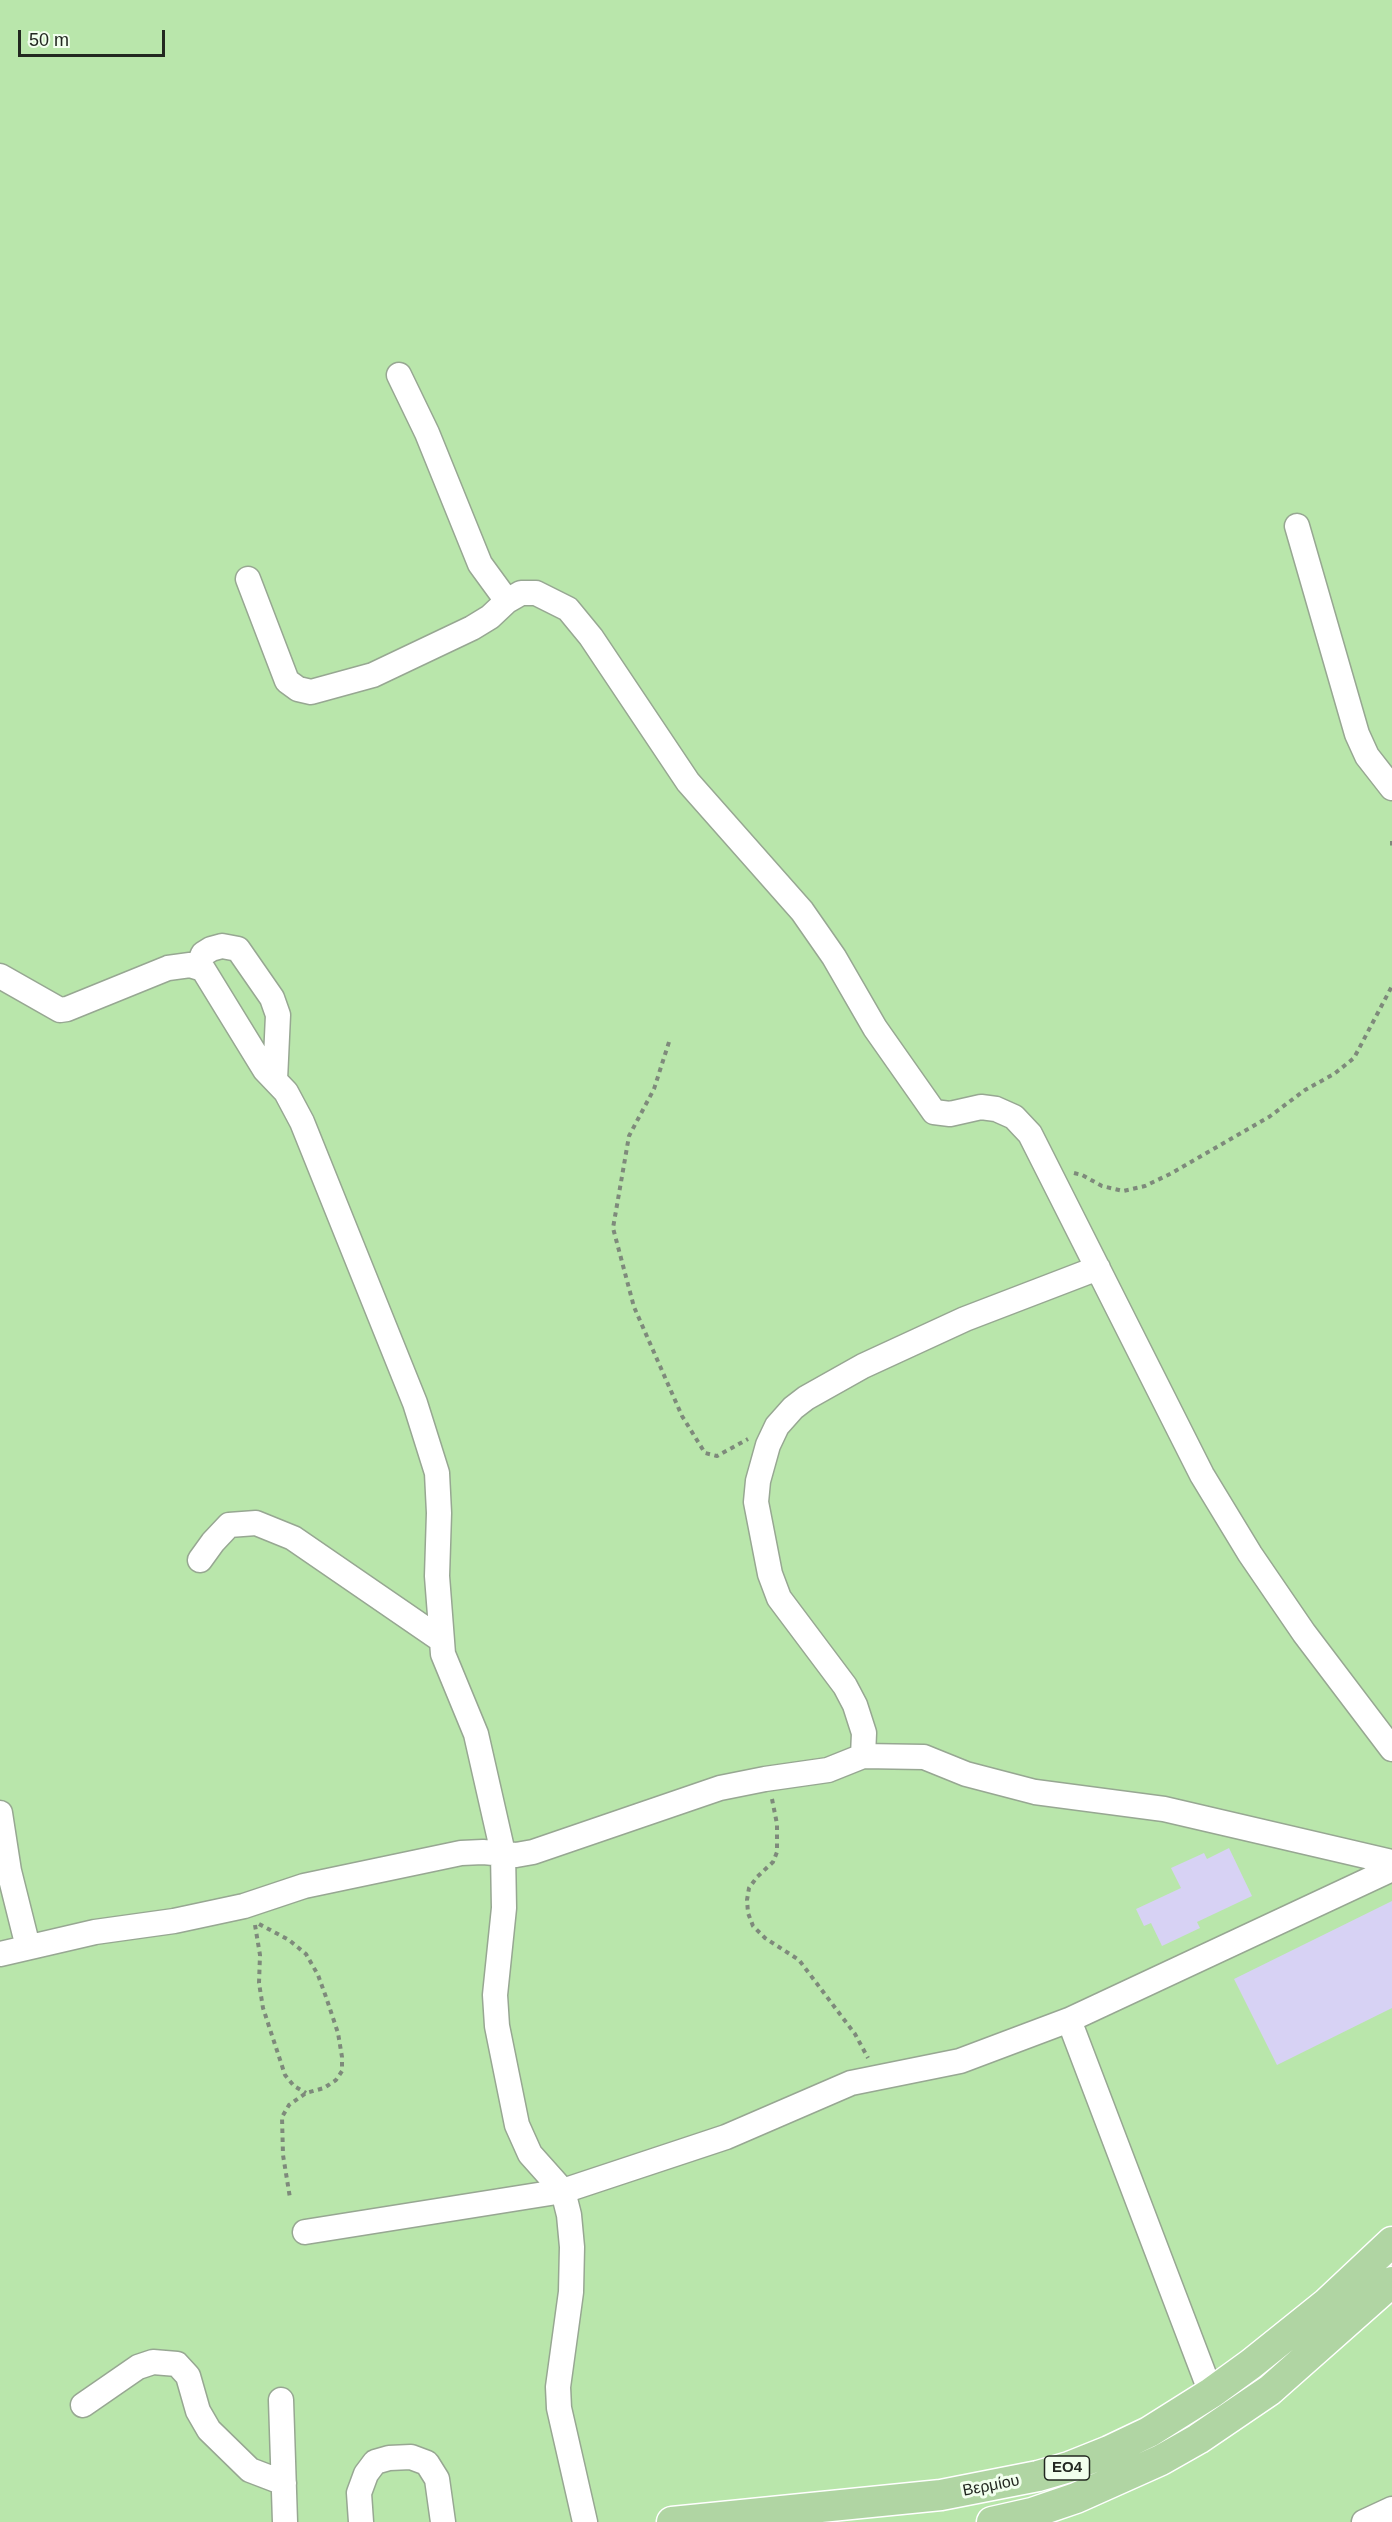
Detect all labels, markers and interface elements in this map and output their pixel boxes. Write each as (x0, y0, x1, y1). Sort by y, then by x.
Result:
scale bar (21, 18, 168, 56)
text: 50 m (29, 30, 69, 50)
road number: ΕΟ4 (1044, 2456, 1090, 2480)
street label: Βερμίου (961, 2471, 1021, 2501)

